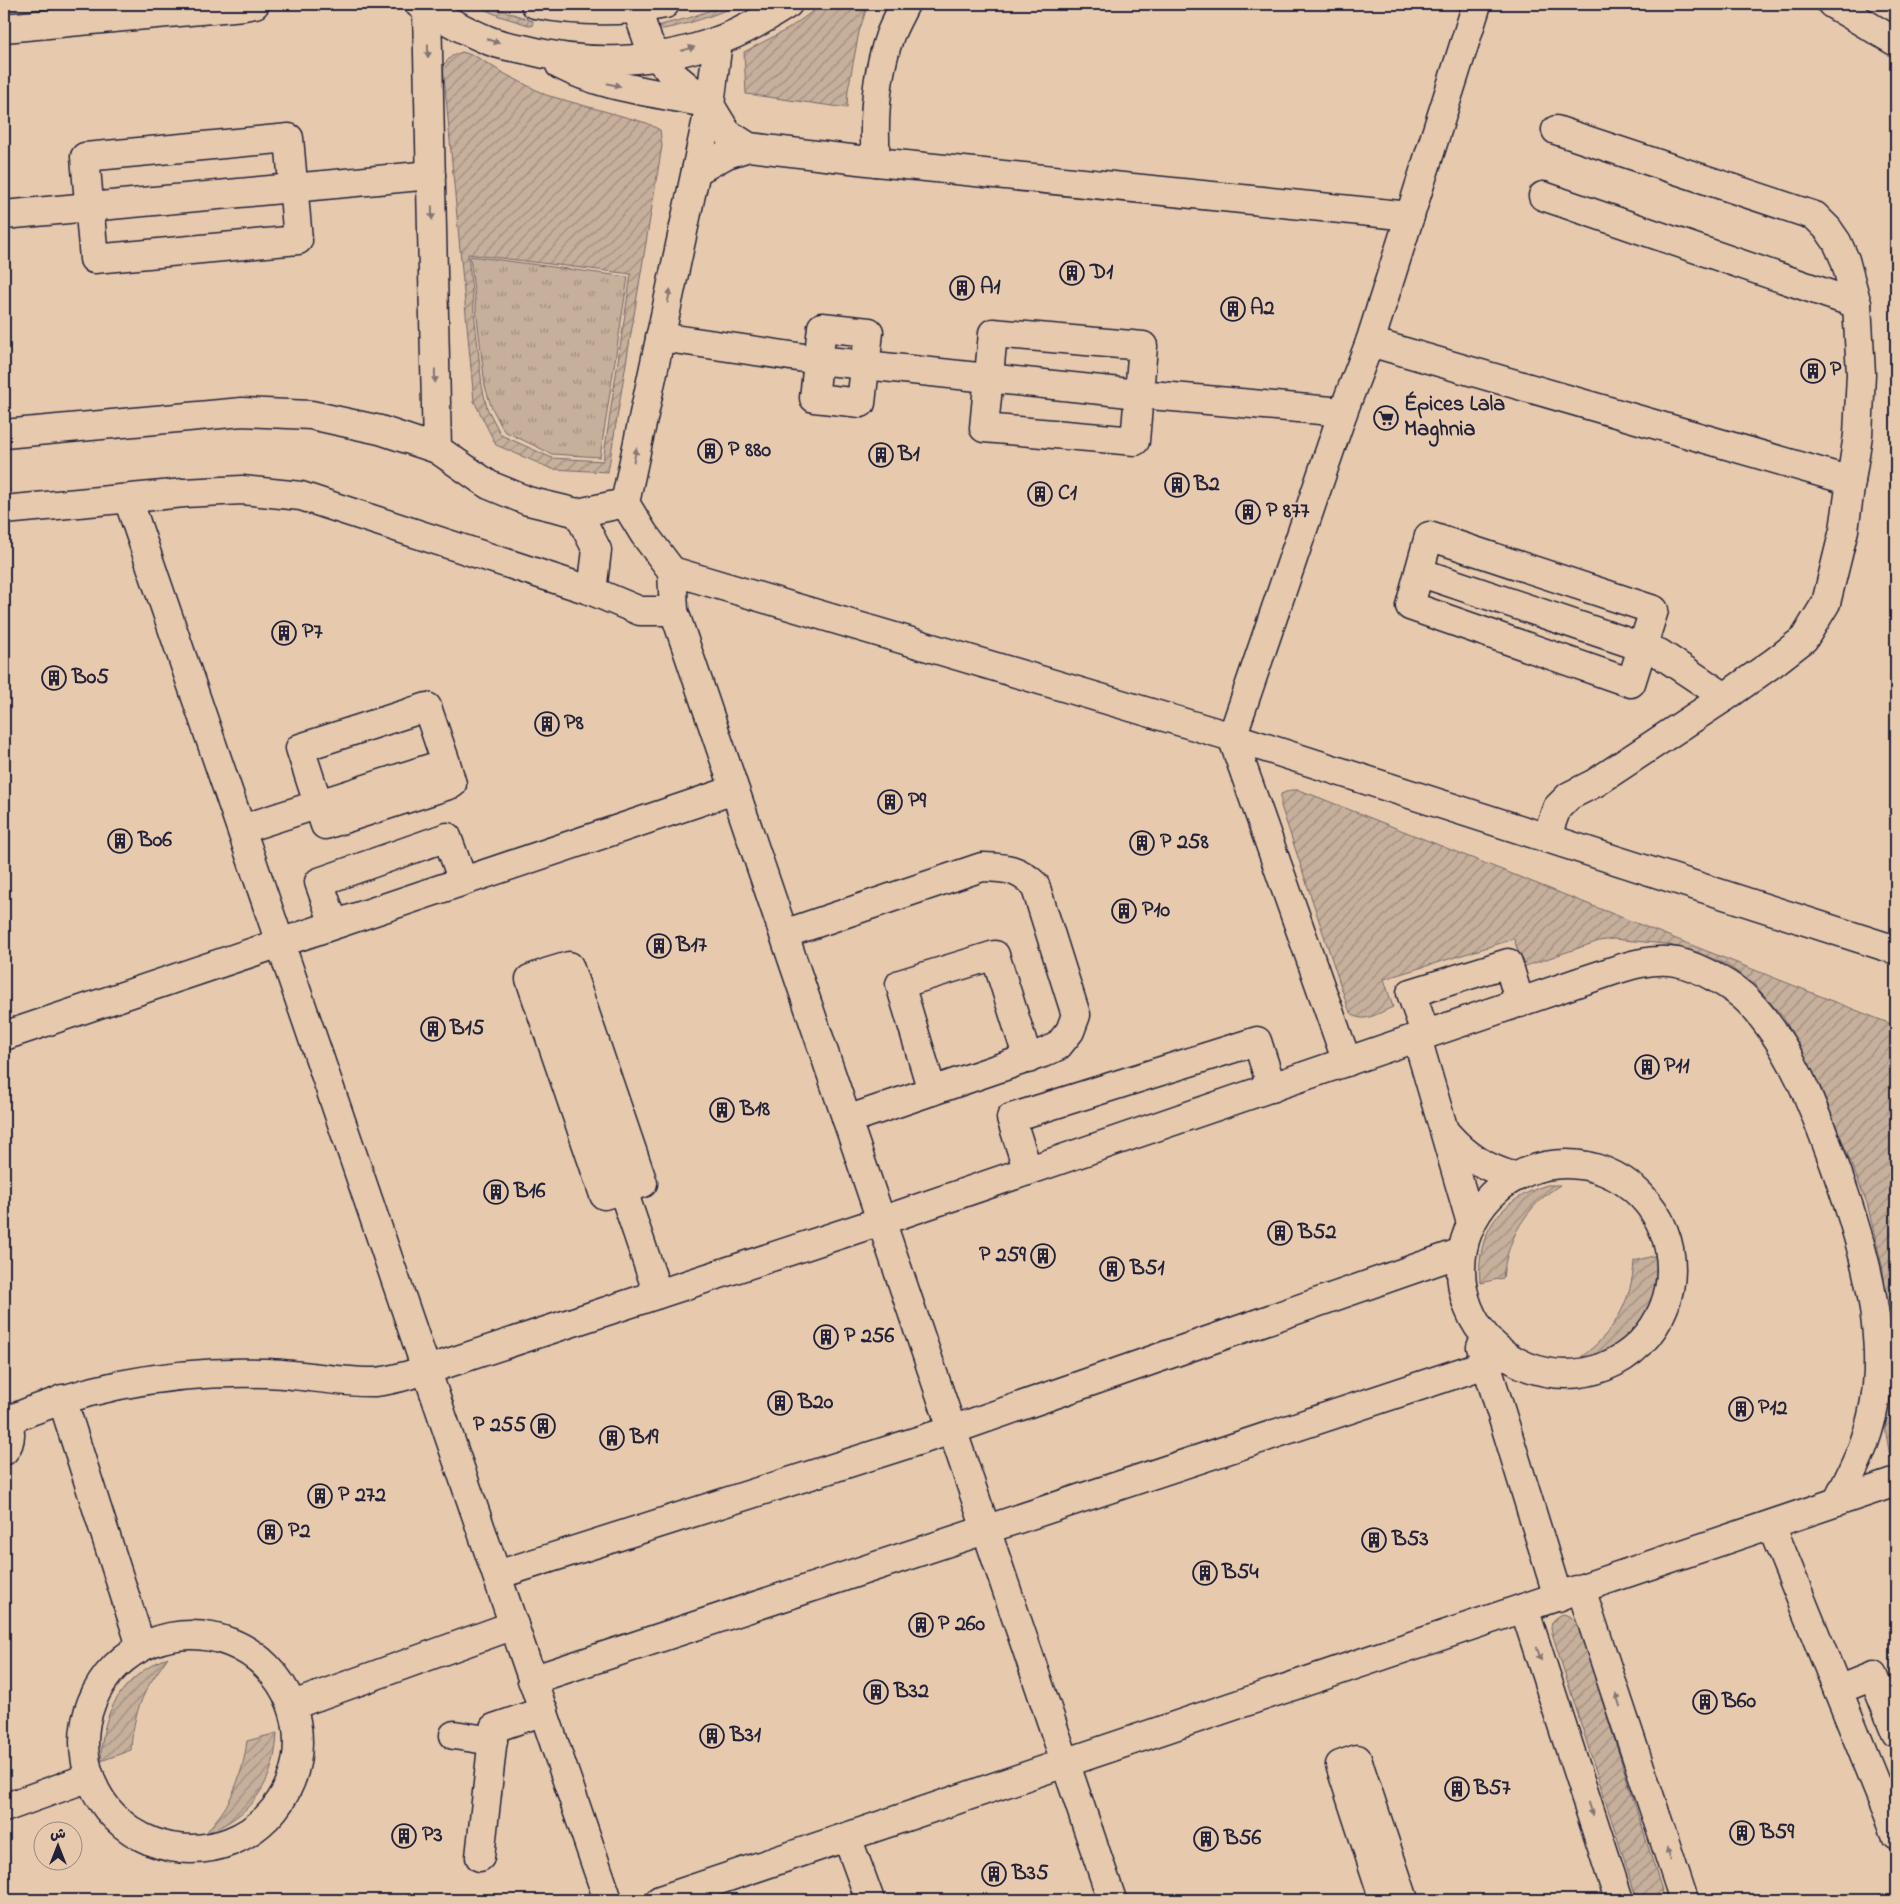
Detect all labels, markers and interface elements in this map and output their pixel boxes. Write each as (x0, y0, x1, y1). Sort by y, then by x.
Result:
one-way arrow (486, 38, 501, 46)
one-way arrow (425, 43, 433, 59)
one-way arrow (680, 45, 695, 53)
one-way arrow (606, 81, 621, 89)
one-way arrow (428, 206, 436, 222)
place label: D1 (1089, 257, 1113, 289)
building icon: D1 (1059, 260, 1085, 286)
place label: A1 (980, 272, 1001, 304)
building icon: A1 (949, 275, 975, 301)
one-way arrow (665, 288, 673, 303)
place label: A2 (1250, 293, 1275, 325)
building icon: A2 (1220, 296, 1246, 322)
place label: P (1830, 355, 1842, 387)
building icon: P (1800, 358, 1826, 384)
one-way arrow (432, 368, 440, 384)
place label: Épices Lala Maghnia (1404, 389, 1505, 447)
supermarket icon: Épices Lala Maghnia (1373, 405, 1399, 431)
place label: P 880 (728, 435, 771, 467)
building icon: P 880 (697, 438, 723, 464)
place label: B1 (897, 439, 920, 471)
building icon: B1 (868, 442, 894, 468)
one-way arrow (631, 447, 639, 462)
place label: B2 (1193, 469, 1220, 501)
building icon: B2 (1164, 472, 1190, 498)
place label: C1 (1058, 478, 1077, 510)
building icon: C1 (1027, 481, 1053, 507)
place label: P 877 (1266, 496, 1310, 528)
building icon: P 877 (1235, 499, 1261, 525)
place label: P7 (302, 617, 323, 649)
building icon: P7 (271, 620, 297, 646)
place label: B05 (71, 662, 109, 694)
building icon: B05 (41, 665, 67, 691)
place label: P8 (564, 708, 584, 740)
building icon: P8 (534, 711, 560, 737)
place label: P9 (908, 786, 926, 818)
building icon: P9 (877, 789, 903, 815)
place label: B06 (137, 825, 172, 857)
place label: P 258 (1160, 827, 1209, 859)
building icon: B06 (107, 828, 133, 854)
building icon: P 258 (1129, 830, 1155, 856)
place label: P10 (1142, 895, 1170, 927)
building icon: P10 (1111, 898, 1137, 924)
place label: B17 (675, 930, 708, 962)
building icon: B17 (646, 933, 672, 959)
place label: B15 (449, 1013, 485, 1045)
building icon: B15 (420, 1016, 446, 1042)
place label: P11 (1664, 1051, 1689, 1083)
building icon: P11 (1634, 1054, 1660, 1080)
place label: B18 (739, 1094, 771, 1126)
building icon: B18 (709, 1097, 735, 1123)
place label: B16 (513, 1176, 546, 1208)
building icon: B16 (483, 1179, 509, 1205)
place label: B52 (1297, 1217, 1336, 1249)
building icon: B52 (1267, 1220, 1293, 1246)
place label: P 259 (979, 1240, 1026, 1272)
building icon: P 259 (1030, 1243, 1056, 1269)
place label: B51 (1129, 1253, 1164, 1285)
building icon: B51 (1099, 1256, 1125, 1282)
place label: P 256 (844, 1321, 894, 1353)
building icon: P 256 (813, 1324, 839, 1350)
place label: B20 (797, 1387, 834, 1419)
building icon: B20 (767, 1390, 793, 1416)
place label: P12 (1758, 1393, 1787, 1425)
building icon: P12 (1728, 1396, 1754, 1422)
place label: P 255 (473, 1410, 526, 1442)
building icon: P 255 (530, 1413, 556, 1439)
place label: B19 (629, 1422, 659, 1454)
building icon: B19 (599, 1425, 625, 1451)
place label: P 272 (338, 1480, 386, 1512)
building icon: P 272 (307, 1483, 333, 1509)
place label: P2 (288, 1516, 310, 1548)
building icon: P2 (257, 1519, 283, 1545)
place label: B53 (1391, 1524, 1428, 1556)
building icon: B53 (1361, 1527, 1387, 1553)
place label: B54 (1221, 1557, 1259, 1589)
building icon: B54 (1192, 1560, 1218, 1586)
place label: P 260 (938, 1609, 986, 1641)
building icon: P 260 (908, 1612, 934, 1638)
one-way arrow (1536, 1647, 1544, 1662)
place label: B32 (893, 1676, 929, 1708)
building icon: B32 (863, 1679, 889, 1705)
place label: B60 (1721, 1686, 1756, 1718)
building icon: B60 (1692, 1689, 1718, 1715)
one-way arrow (1614, 1692, 1621, 1707)
place label: B31 (729, 1720, 761, 1752)
building icon: B31 (699, 1723, 725, 1749)
place label: B57 (1473, 1773, 1511, 1805)
building icon: B57 (1444, 1776, 1470, 1802)
one-way arrow (1586, 1801, 1594, 1816)
place label: B59 (1759, 1817, 1794, 1849)
place label: P3 (422, 1820, 443, 1852)
building icon: B59 (1729, 1820, 1755, 1846)
north arrow (32, 1822, 82, 1872)
building icon: P3 (391, 1823, 417, 1849)
place label: B56 (1223, 1823, 1261, 1855)
text: ش (50, 1824, 66, 1845)
building icon: B56 (1193, 1826, 1219, 1852)
one-way arrow (1664, 1846, 1672, 1861)
place label: B35 (1011, 1858, 1049, 1890)
building icon: B35 (981, 1861, 1007, 1887)

